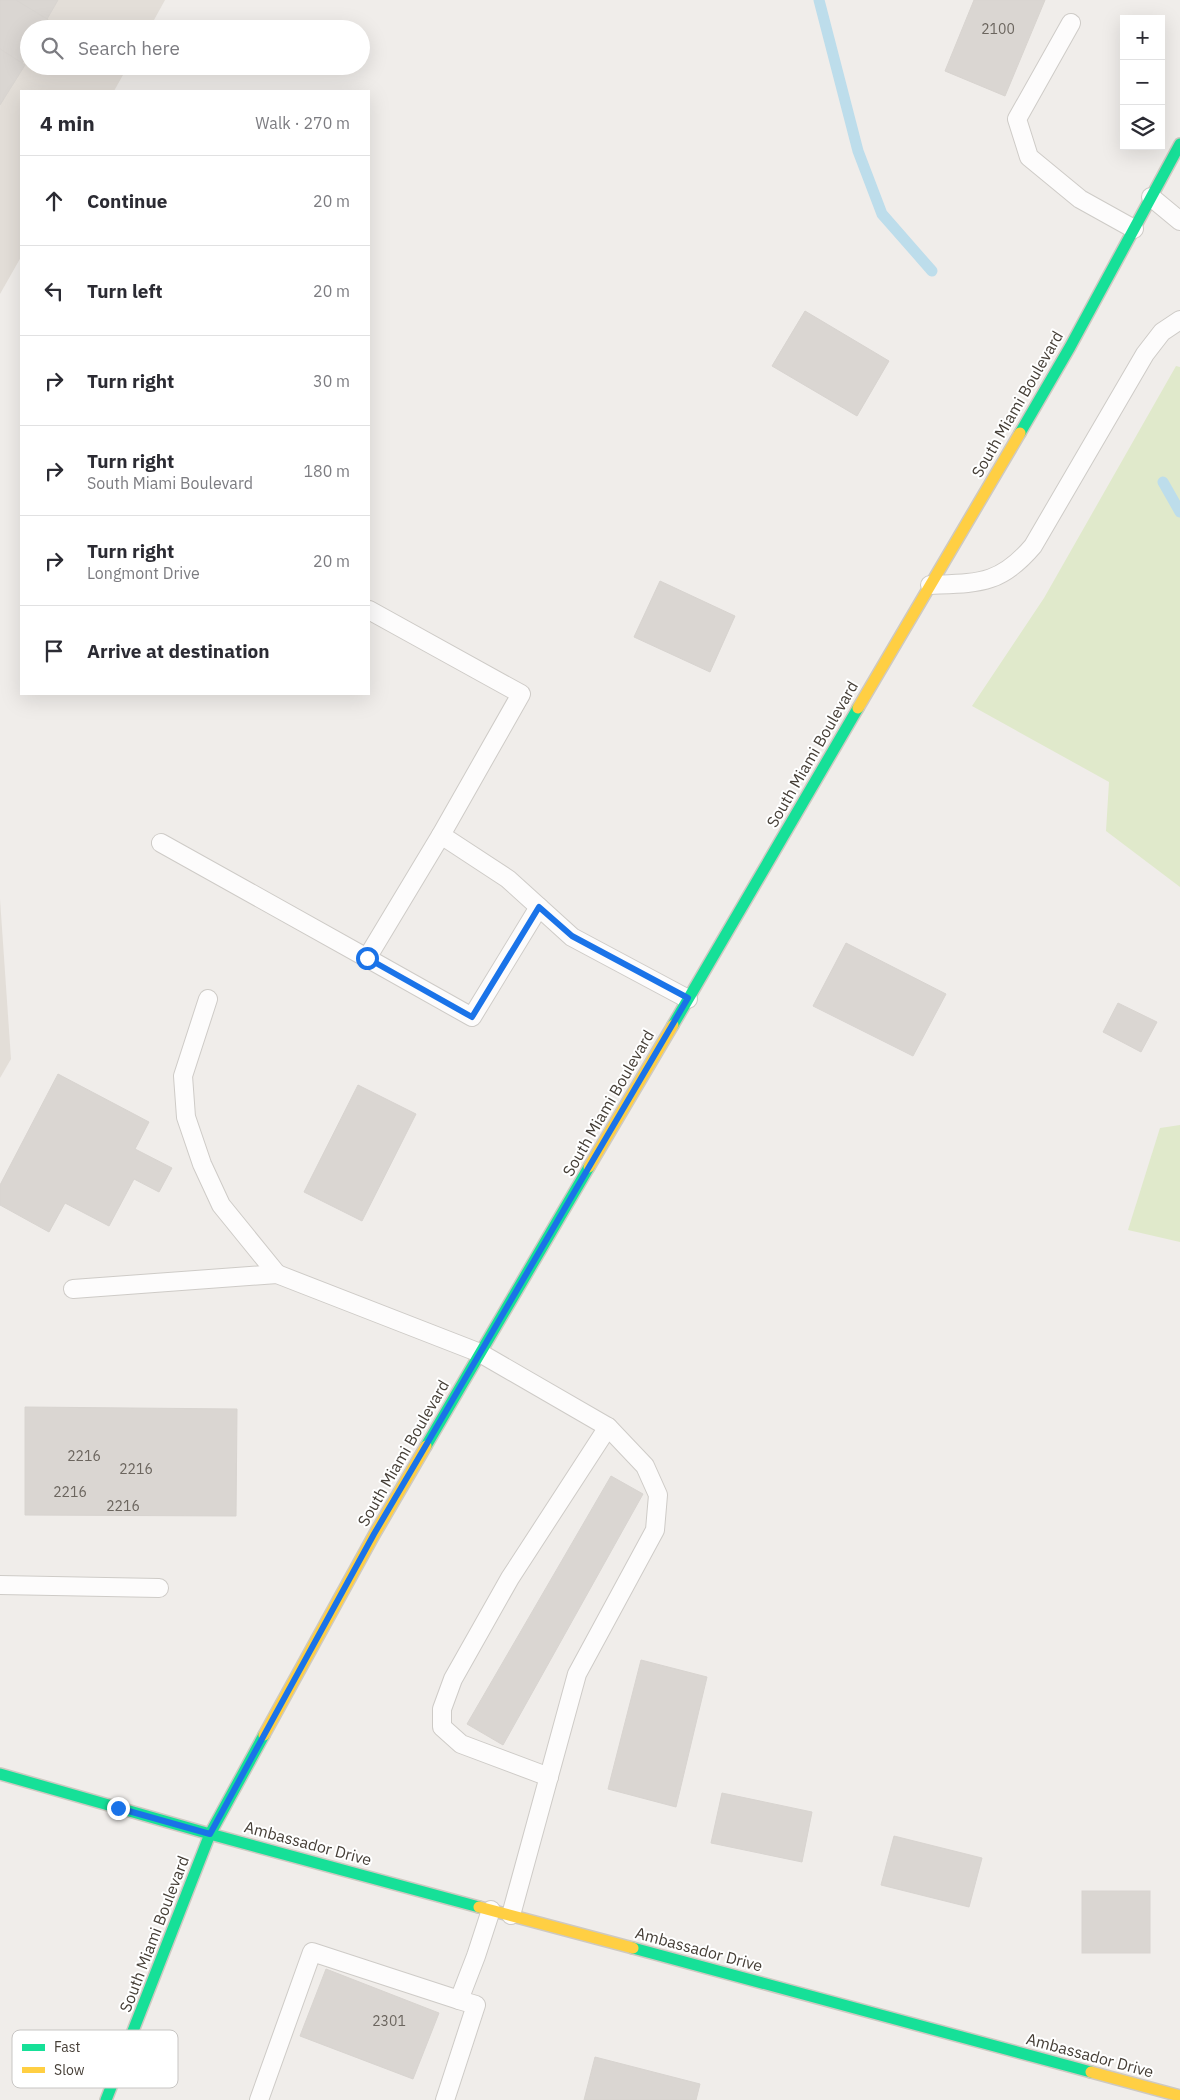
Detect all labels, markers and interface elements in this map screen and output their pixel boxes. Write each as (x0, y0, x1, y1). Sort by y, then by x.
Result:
map controls (1120, 15, 1165, 150)
button: + (1120, 15, 1165, 60)
search box (20, 20, 370, 75)
house number: 2100 (981, 20, 1015, 38)
icon: search (38, 34, 66, 62)
text: Search here (78, 36, 180, 60)
button: − (1120, 60, 1165, 105)
button: layers (1120, 105, 1165, 150)
text: 4 min (40, 109, 95, 137)
text: Walk · 270 m (255, 113, 350, 133)
icon: ahead (40, 187, 68, 215)
text: Continue (87, 189, 167, 213)
text: 20 m (313, 191, 350, 211)
icon: left (40, 277, 68, 305)
text: Turn left (87, 279, 163, 303)
text: 20 m (313, 281, 350, 301)
street label: South Miami Boulevard (967, 327, 1067, 481)
icon: right (40, 367, 68, 395)
text: Turn right (87, 369, 174, 393)
text: 30 m (313, 371, 350, 391)
text: Turn right (87, 449, 174, 473)
icon: right (40, 457, 68, 485)
text: 180 m (303, 461, 350, 481)
text: South Miami Boulevard (87, 473, 253, 493)
text: Turn right (87, 539, 174, 563)
icon: right (40, 547, 68, 575)
text: 20 m (313, 551, 350, 571)
text: Longmont Drive (87, 563, 200, 583)
icon: arrive (40, 637, 68, 665)
text: Arrive at destination (87, 639, 270, 663)
street label: South Miami Boulevard (762, 677, 862, 831)
route start (356, 947, 379, 970)
street label: South Miami Boulevard (558, 1026, 658, 1180)
street label: South Miami Boulevard (353, 1376, 453, 1530)
house number: 2216 (67, 1447, 101, 1465)
house number: 2216 (119, 1460, 153, 1478)
house number: 2216 (53, 1483, 87, 1501)
house number: 2216 (106, 1497, 140, 1515)
route end (107, 1797, 130, 1820)
street label: Ambassador Drive (242, 1816, 374, 1870)
street label: South Miami Boulevard (115, 1853, 193, 2015)
street label: Ambassador Drive (633, 1922, 765, 1976)
house number: 2301 (372, 2012, 406, 2030)
street label: Ambassador Drive (1024, 2028, 1156, 2082)
legend (12, 2030, 178, 2088)
text: Fast (54, 2038, 80, 2056)
text: Slow (54, 2061, 85, 2079)

